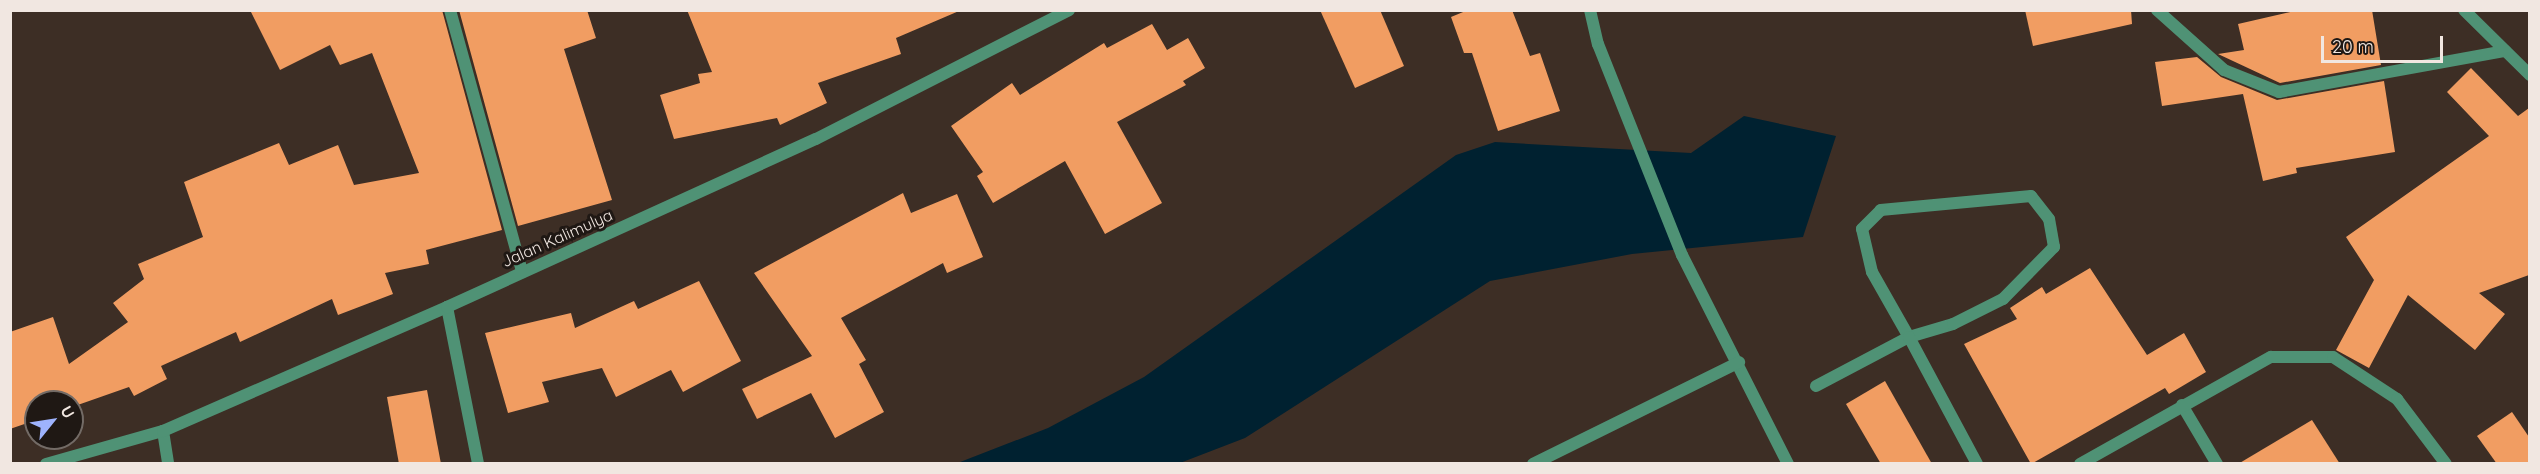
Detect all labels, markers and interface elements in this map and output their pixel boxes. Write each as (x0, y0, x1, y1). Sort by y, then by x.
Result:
scale bar (2324, 24, 2446, 62)
text: 20 m (2332, 35, 2374, 58)
street label: Jalan Kalimulya (499, 205, 615, 271)
north arrow (24, 390, 84, 450)
text: U (56, 402, 79, 422)

